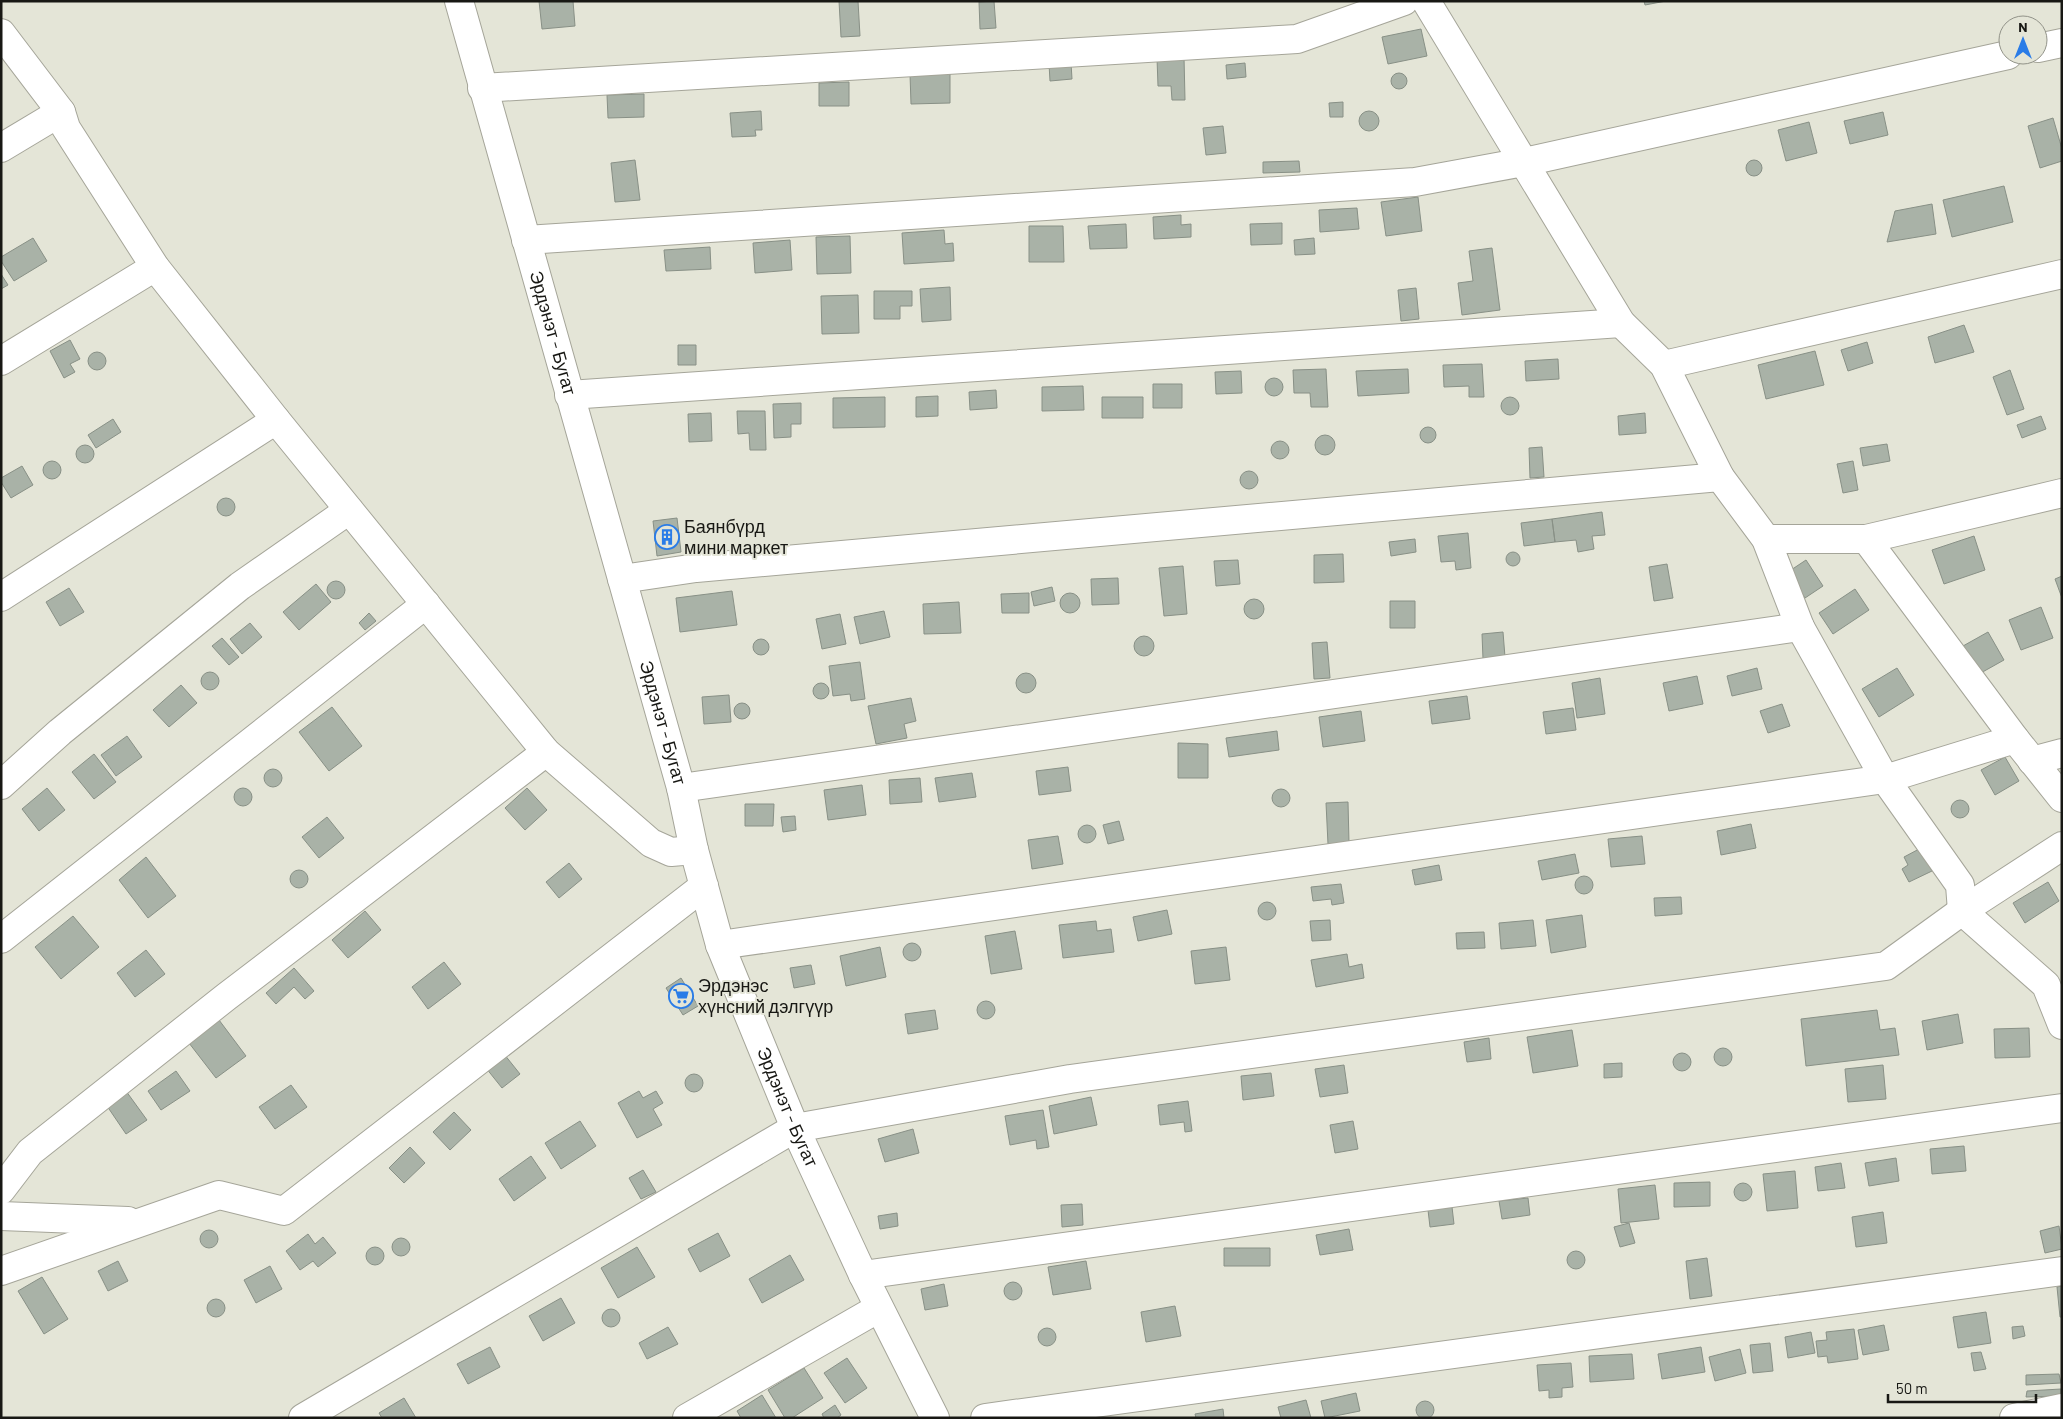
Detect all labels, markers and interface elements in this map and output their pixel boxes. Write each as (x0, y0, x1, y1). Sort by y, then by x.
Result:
north arrow (1998, 15, 2048, 65)
text: N (2018, 18, 2028, 35)
street label: Эрдэнэт - Бугат (526, 268, 582, 397)
place label: Баянбүрд мини маркет (684, 515, 788, 558)
building icon: Баянбүрд мини маркет (654, 524, 680, 550)
street label: Эрдэнэт - Бугат (636, 658, 692, 787)
place label: Эрдэнэс хүнсний дэлгүүр (698, 974, 833, 1017)
supermarket icon: Эрдэнэс хүнсний дэлгүүр (668, 983, 694, 1009)
street label: Эрдэнэт - Бугат (753, 1043, 823, 1170)
scale bar (1888, 1372, 2036, 1404)
text: 50 m (1896, 1379, 1928, 1397)

